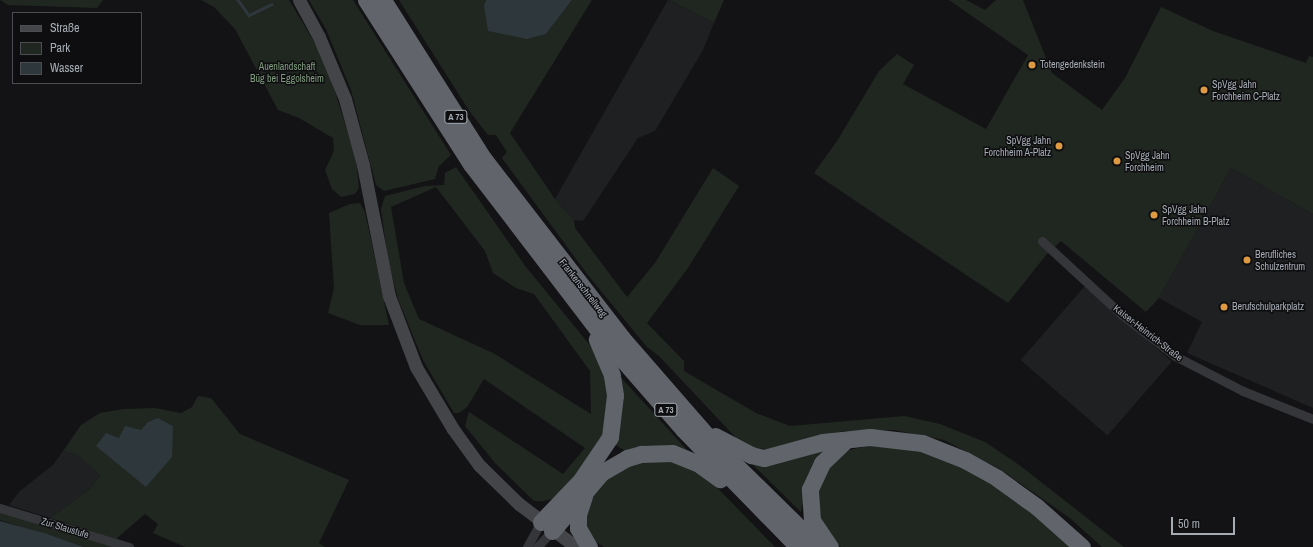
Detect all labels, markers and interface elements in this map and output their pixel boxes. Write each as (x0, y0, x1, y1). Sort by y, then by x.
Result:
legend (12, 12, 142, 84)
text: Straße (50, 20, 80, 36)
text: Park (50, 40, 70, 56)
place label: Totengedenkstein (1040, 59, 1105, 71)
text: Wasser (50, 60, 83, 76)
park label: Auenlandschaft Büg bei Eggolsheim (250, 60, 324, 84)
marker: Totengedenkstein (1027, 60, 1037, 70)
place label: SpVgg Jahn Forchheim C-Platz (1212, 78, 1280, 102)
marker: SpVgg Jahn Forchheim C-Platz (1199, 85, 1209, 95)
road number: A 73 (444, 110, 468, 124)
place label: SpVgg Jahn Forchheim A-Platz (984, 134, 1051, 158)
marker: SpVgg Jahn Forchheim A-Platz (1054, 141, 1064, 151)
place label: SpVgg Jahn Forchheim (1125, 149, 1170, 172)
marker: SpVgg Jahn Forchheim (1112, 156, 1122, 166)
place label: SpVgg Jahn Forchheim B-Platz (1162, 203, 1229, 226)
marker: SpVgg Jahn Forchheim B-Platz (1149, 210, 1159, 220)
place label: Berufliches Schulzentrum (1255, 248, 1305, 272)
marker: Berufliches Schulzentrum (1242, 255, 1252, 265)
street label: Frankenschnellweg (557, 256, 609, 320)
place label: Berufschulparkplatz (1232, 301, 1304, 313)
street label: Kaiser-Heinrich-Straße (1111, 302, 1185, 364)
marker: Berufschulparkplatz (1219, 302, 1229, 312)
road number: A 73 (654, 403, 678, 417)
scale bar (1173, 509, 1237, 535)
street label: Zur Staustufe (40, 515, 90, 541)
text: 50 m (1178, 516, 1200, 532)

